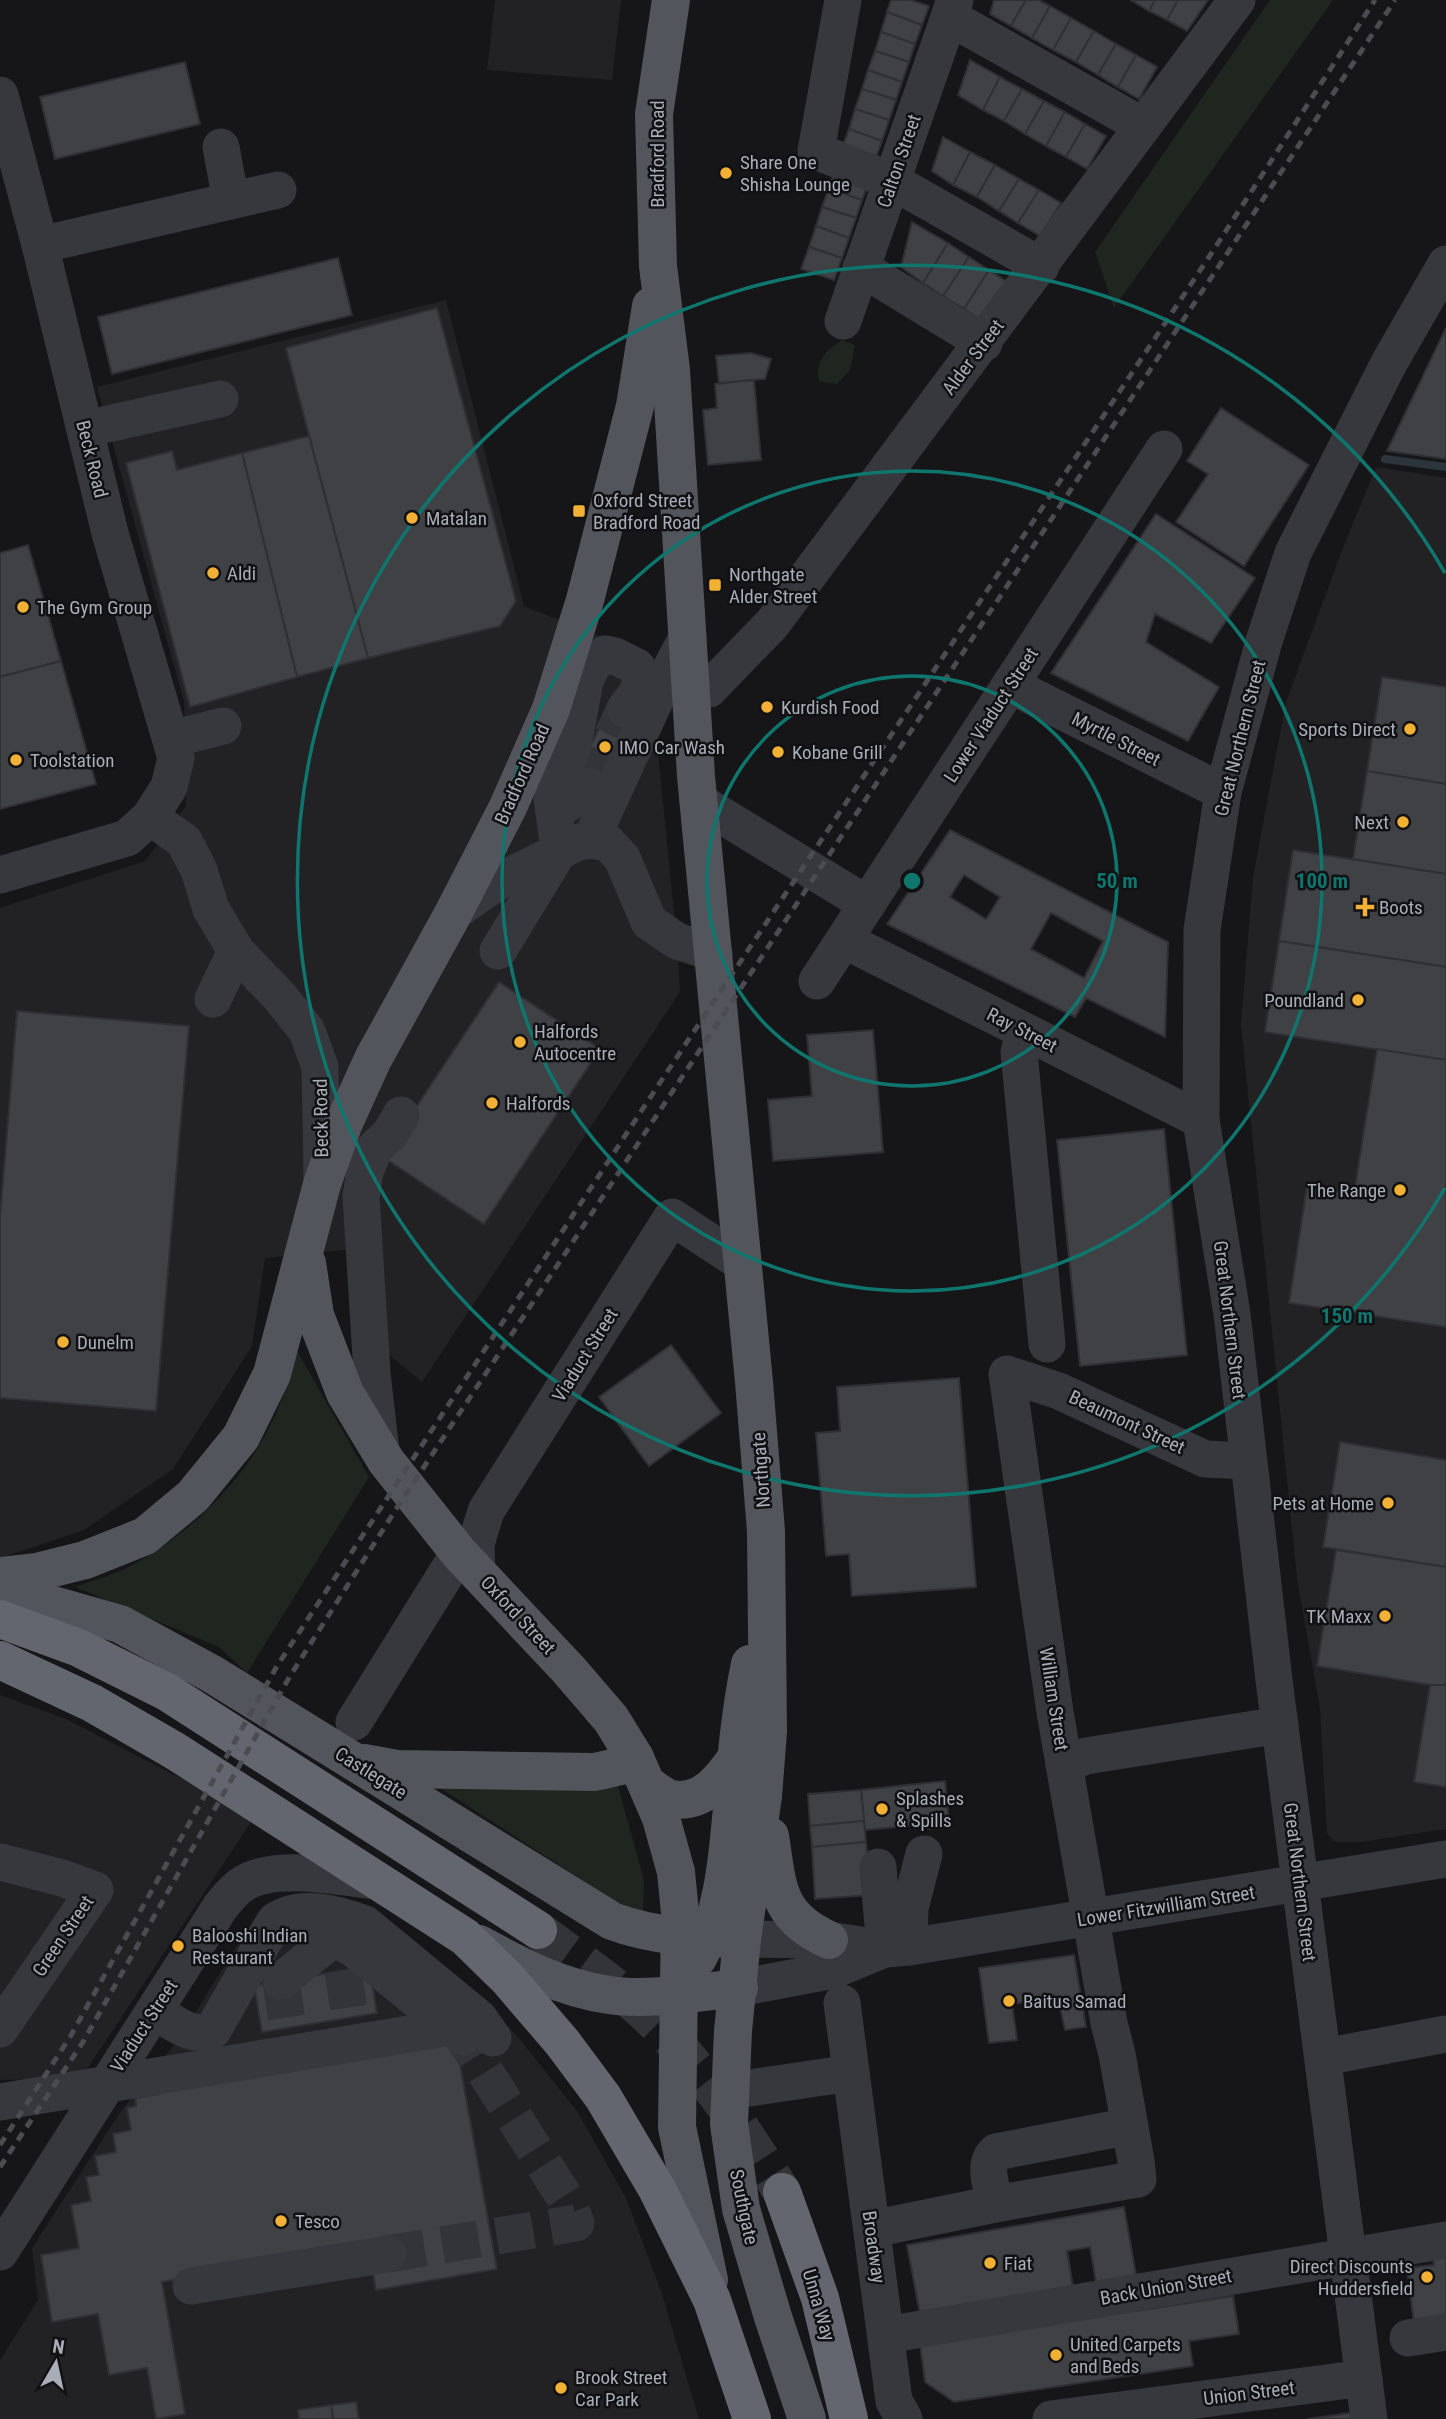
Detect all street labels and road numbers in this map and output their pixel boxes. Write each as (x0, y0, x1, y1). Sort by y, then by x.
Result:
street label: Bradford Road (646, 100, 669, 208)
street label: Calton Street (872, 111, 926, 211)
street label: Alder Street (937, 315, 1009, 399)
street label: Beck Road (71, 418, 113, 500)
street label: Lower Viaduct Street (939, 643, 1043, 787)
street label: Great Northern Street (1209, 658, 1271, 818)
street label: Myrtle Street (1068, 707, 1164, 771)
street label: Bradford Road (490, 720, 554, 828)
street label: Ray Street (983, 1003, 1061, 1057)
street label: Beck Road (309, 1078, 333, 1158)
street label: Great Northern Street (1209, 1239, 1251, 1401)
street label: Viaduct Street (547, 1304, 623, 1406)
street label: Beaumont Street (1065, 1385, 1189, 1459)
street label: Northgate (747, 1432, 775, 1508)
street label: Oxford Street (476, 1571, 560, 1659)
street label: William Street (1034, 1646, 1074, 1752)
street label: Castlegate (331, 1742, 411, 1804)
street label: Great Northern Street (1279, 1801, 1321, 1963)
street label: Lower Fitzwilliam Street (1076, 1881, 1256, 1931)
street label: Green Street (28, 1891, 98, 1981)
street label: Viaduct Street (105, 1975, 183, 2077)
street label: Southgate (725, 2167, 763, 2247)
street label: Broadway (858, 2209, 890, 2285)
street label: Back Union Street (1098, 2264, 1234, 2310)
street label: Unna Way (798, 2266, 840, 2344)
street label: Union Street (1202, 2376, 1296, 2410)

